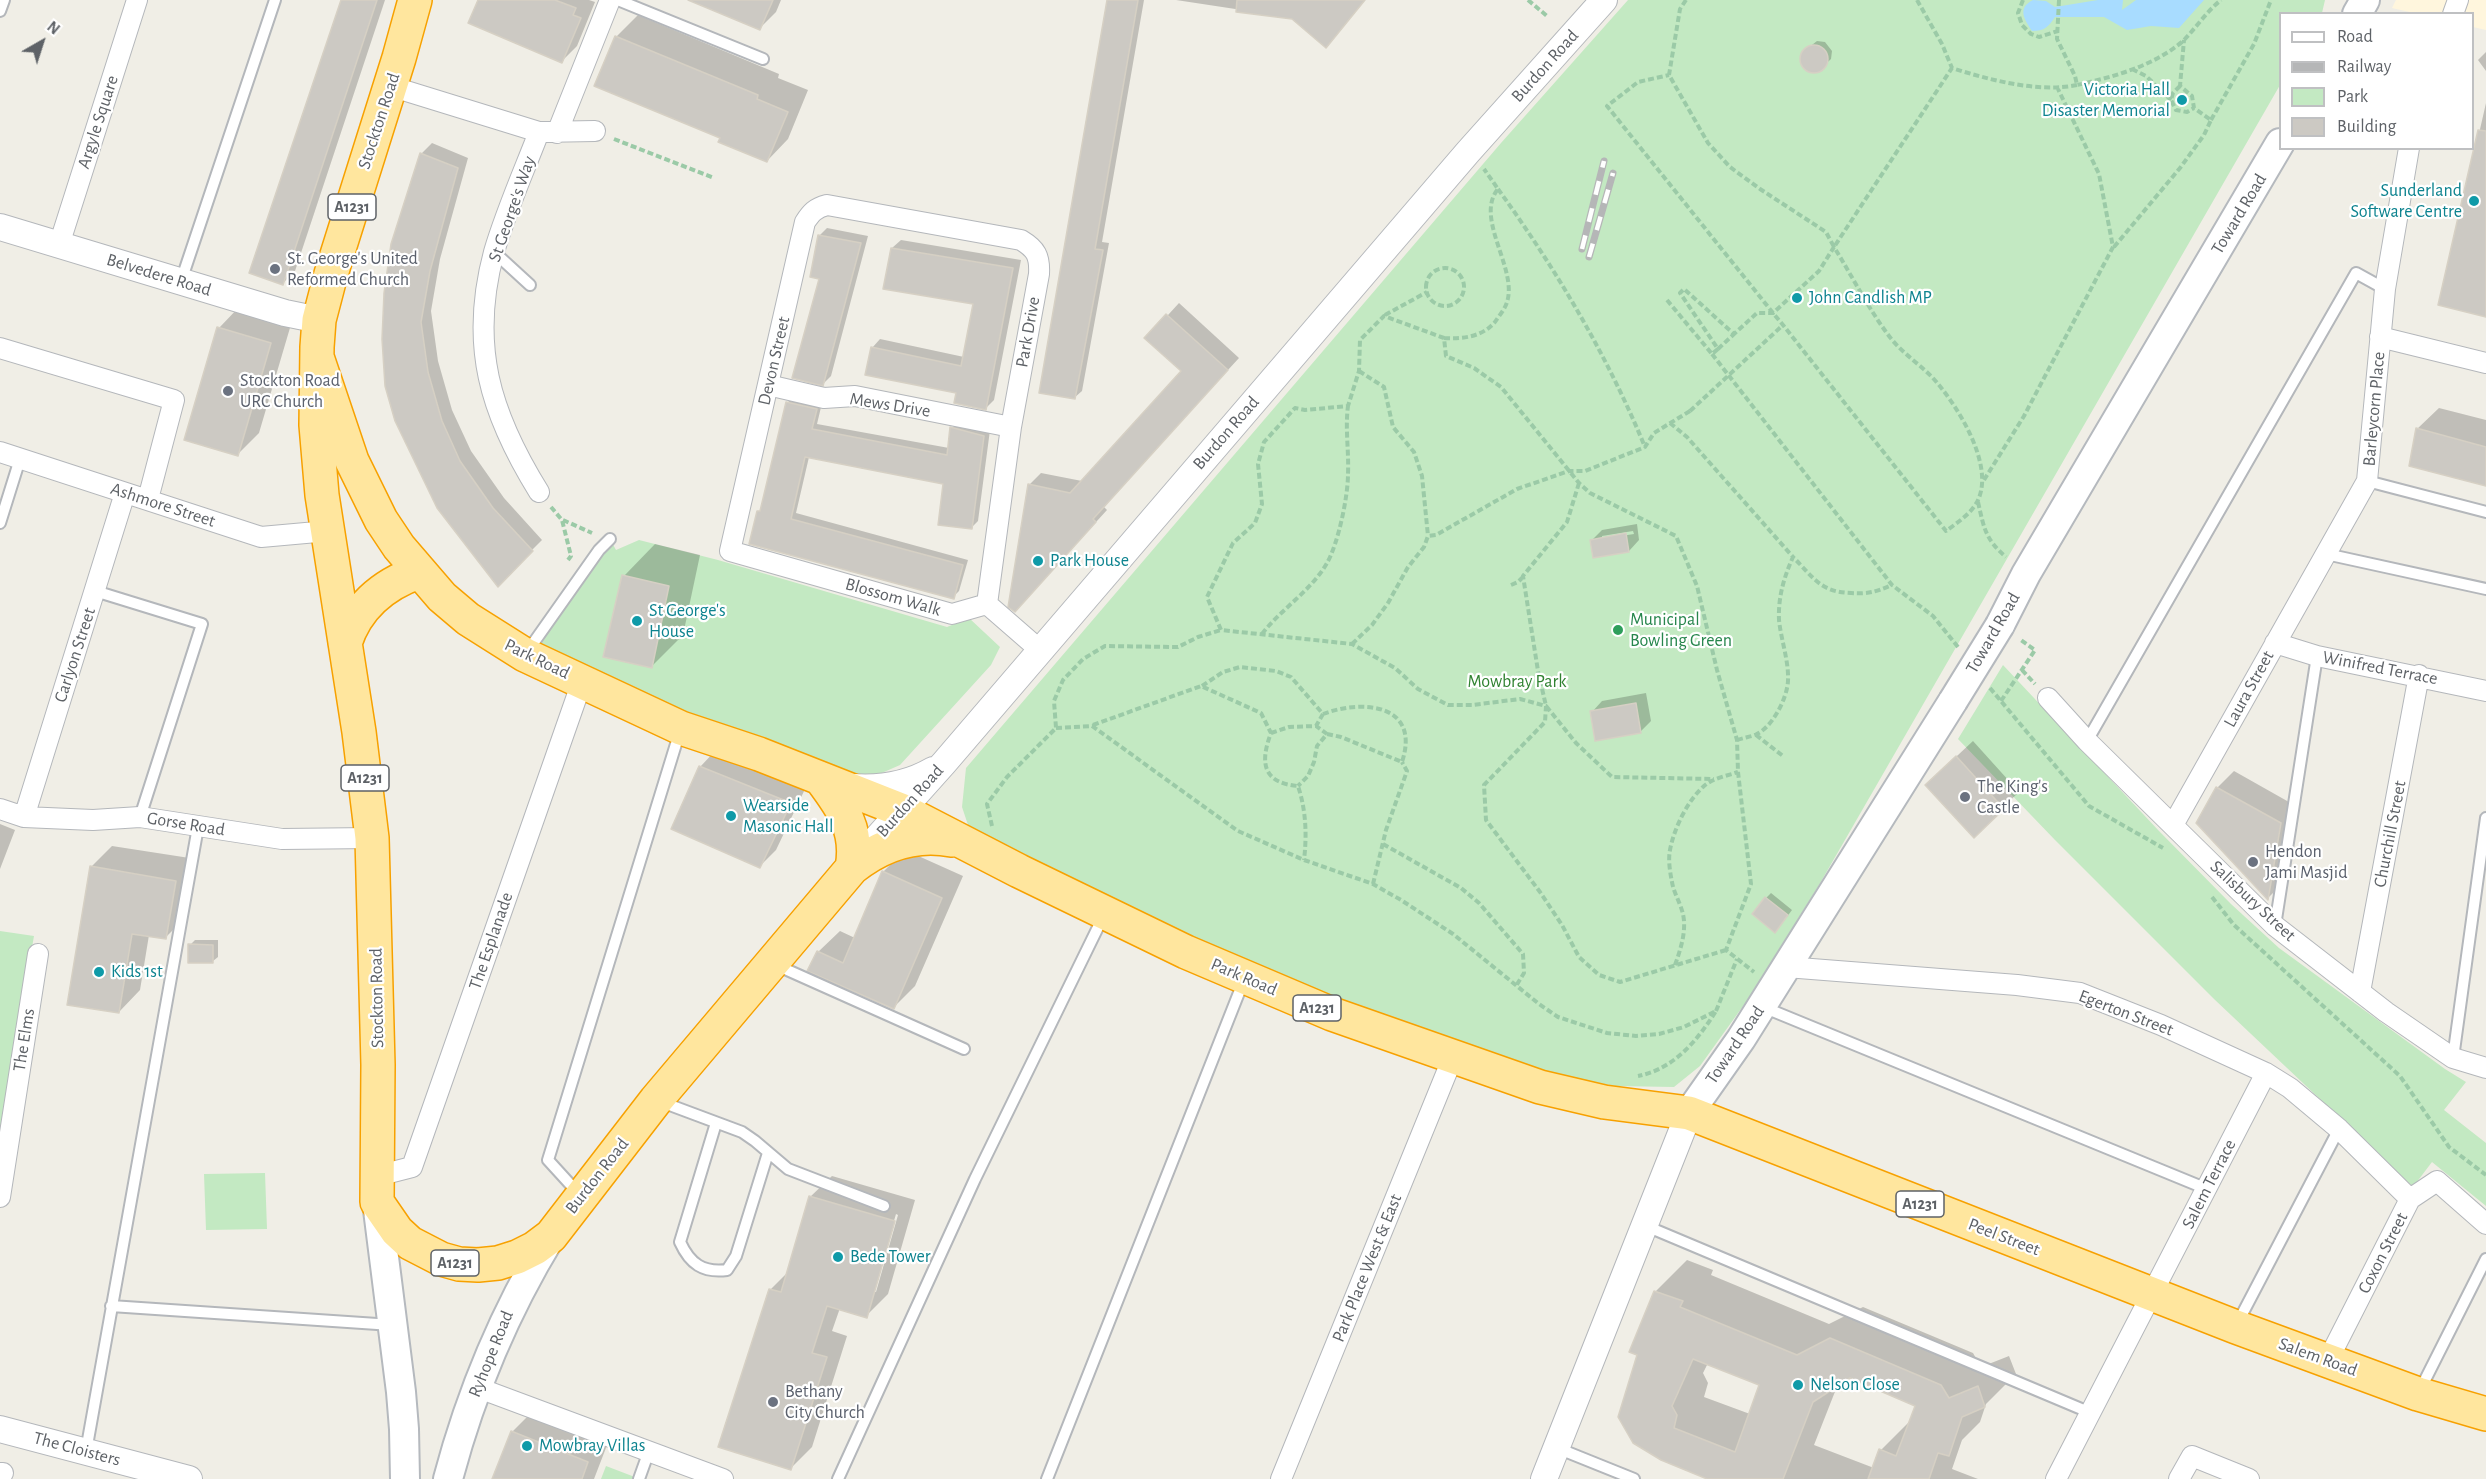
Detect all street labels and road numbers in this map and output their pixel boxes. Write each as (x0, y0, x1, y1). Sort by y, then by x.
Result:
street label: Burdon Road (1507, 25, 1583, 107)
street label: Stockton Road (353, 70, 405, 172)
street label: Argyle Square (73, 73, 123, 171)
street label: St George's Way (484, 153, 540, 265)
street label: Toward Road (2207, 170, 2271, 258)
road number: A1231 (328, 194, 376, 220)
street label: Belvedere Road (104, 249, 214, 301)
street label: Park Drive (1011, 295, 1045, 369)
street label: Devon Street (753, 314, 795, 408)
street label: Barleycorn Place (2358, 351, 2390, 467)
street label: Mews Drive (848, 388, 932, 422)
street label: Burdon Road (1188, 392, 1264, 474)
street label: Ashmore Street (108, 478, 218, 532)
street label: Blossom Walk (843, 573, 943, 621)
street label: Toward Road (1961, 589, 2025, 677)
street label: Carlyon Street (50, 605, 100, 705)
street label: Park Road (501, 634, 573, 684)
street label: Winifred Terrace (2321, 646, 2439, 690)
street label: Laura Street (2219, 647, 2279, 731)
street label: Burdon Road (872, 760, 948, 842)
road number: A1231 (341, 765, 389, 791)
street label: Churchill Street (2369, 779, 2411, 889)
street label: Gorse Road (145, 807, 227, 841)
street label: Salisbury Street (2206, 856, 2300, 946)
street label: The Esplanade (464, 889, 518, 993)
street label: Stockton Road (365, 948, 389, 1048)
street label: Park Road (1208, 953, 1280, 1001)
street label: Egerton Street (2076, 985, 2176, 1041)
road number: A1231 (1293, 995, 1341, 1021)
street label: Toward Road (1701, 1002, 1769, 1088)
street label: The Elms (8, 1007, 40, 1073)
street label: Burdon Road (561, 1134, 633, 1218)
street label: Salem Terrace (2177, 1136, 2241, 1232)
street label: Park Place West & East (1327, 1191, 1407, 1345)
road number: A1231 (1896, 1191, 1944, 1217)
street label: Coxon Street (2353, 1209, 2413, 1297)
street label: Peel Street (1965, 1213, 2043, 1261)
road number: A1231 (431, 1250, 479, 1276)
street label: Ryhope Road (464, 1307, 518, 1401)
street label: Salem Road (2276, 1333, 2360, 1381)
street label: The Cloisters (31, 1427, 123, 1471)

